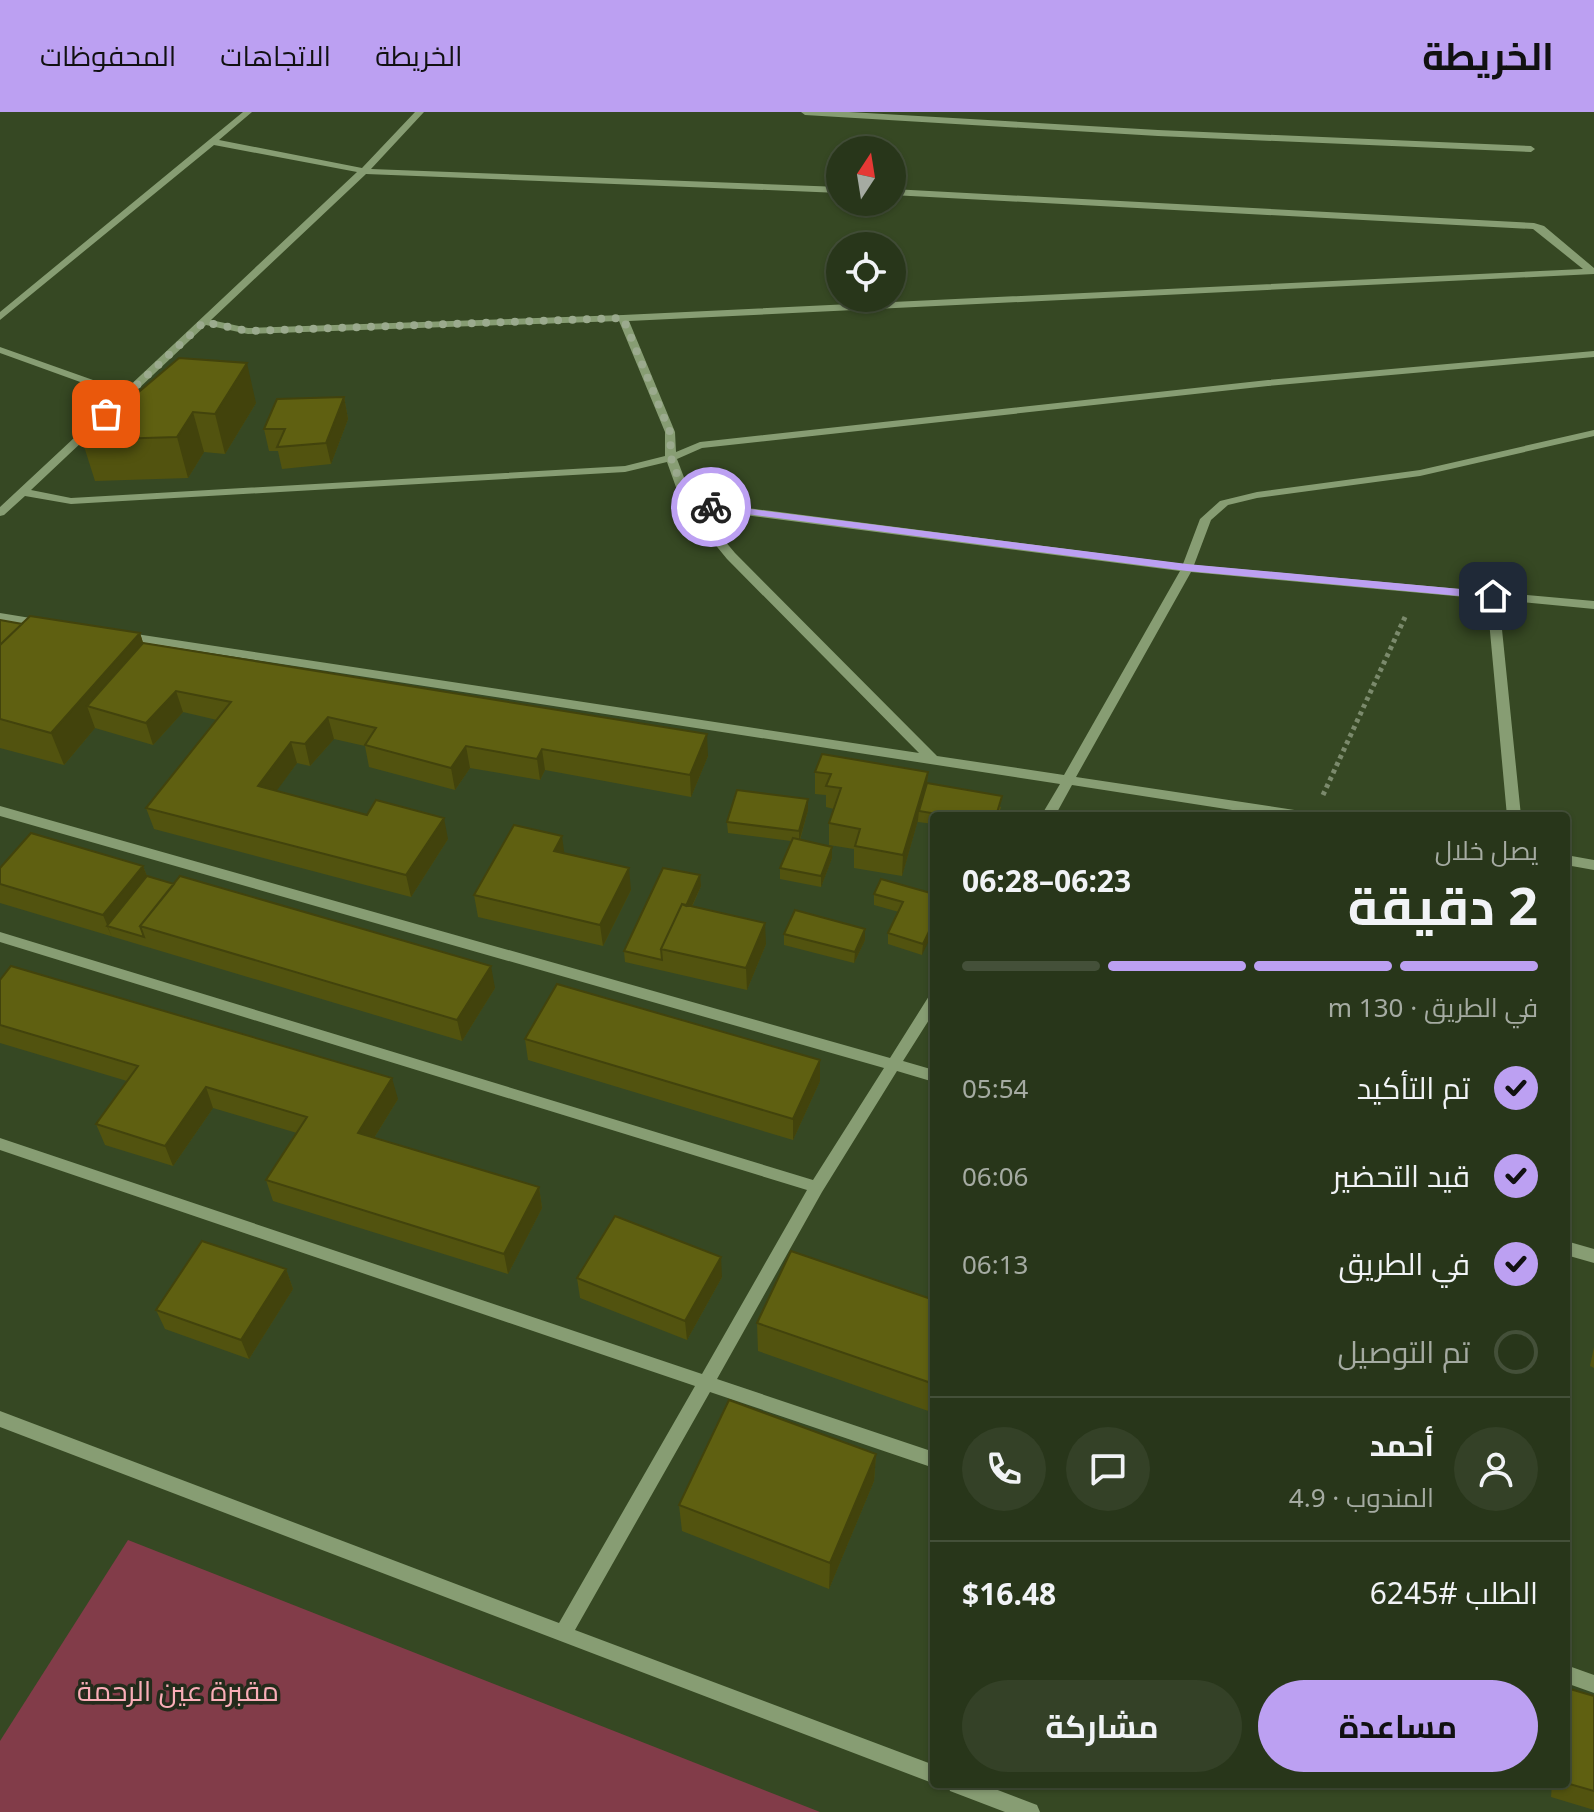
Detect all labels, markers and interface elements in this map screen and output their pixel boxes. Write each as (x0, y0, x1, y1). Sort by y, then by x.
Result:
text: الخريطة (1422, 29, 1554, 81)
text: المحفوظات (40, 36, 176, 74)
text: الاتجاهات (220, 36, 331, 74)
text: الخريطة (375, 36, 463, 74)
north arrow (826, 136, 906, 216)
map controls (826, 136, 906, 312)
button: locate (826, 232, 906, 312)
pin (72, 380, 140, 448)
icon: bag (84, 392, 128, 436)
courier (671, 467, 751, 547)
icon: bike (689, 485, 733, 529)
pin (1459, 562, 1527, 630)
icon: home (1471, 574, 1515, 618)
text: يصل خلال (1435, 832, 1538, 868)
text: 06:23–06:28 (962, 860, 1131, 901)
text: 2 دقيقة (1348, 869, 1538, 940)
text: في الطريق · 130 m (1328, 989, 1538, 1025)
icon: check (1494, 1066, 1538, 1110)
text: تم التأكيد (1357, 1067, 1470, 1108)
text: 05:54 (962, 1070, 1028, 1106)
icon: check (1494, 1154, 1538, 1198)
text: قيد التحضير (1332, 1155, 1470, 1196)
text: 06:06 (962, 1158, 1028, 1194)
icon: check (1494, 1242, 1538, 1286)
text: في الطريق (1338, 1243, 1470, 1284)
text: 06:13 (962, 1246, 1028, 1282)
text: تم التوصيل (1338, 1331, 1470, 1372)
text: أحمد (1370, 1424, 1434, 1465)
button: phone (962, 1427, 1046, 1511)
button: chat (1066, 1427, 1150, 1511)
button: person (1454, 1427, 1538, 1511)
text: المندوب · 4.9 (1289, 1479, 1434, 1515)
text: الطلب #6245 (1370, 1572, 1538, 1613)
text: $16.48 (962, 1573, 1056, 1614)
park label: مقبرة عين الرحمة (77, 1671, 279, 1709)
button: مشاركة (962, 1680, 1242, 1772)
button: مساعدة (1258, 1680, 1538, 1772)

